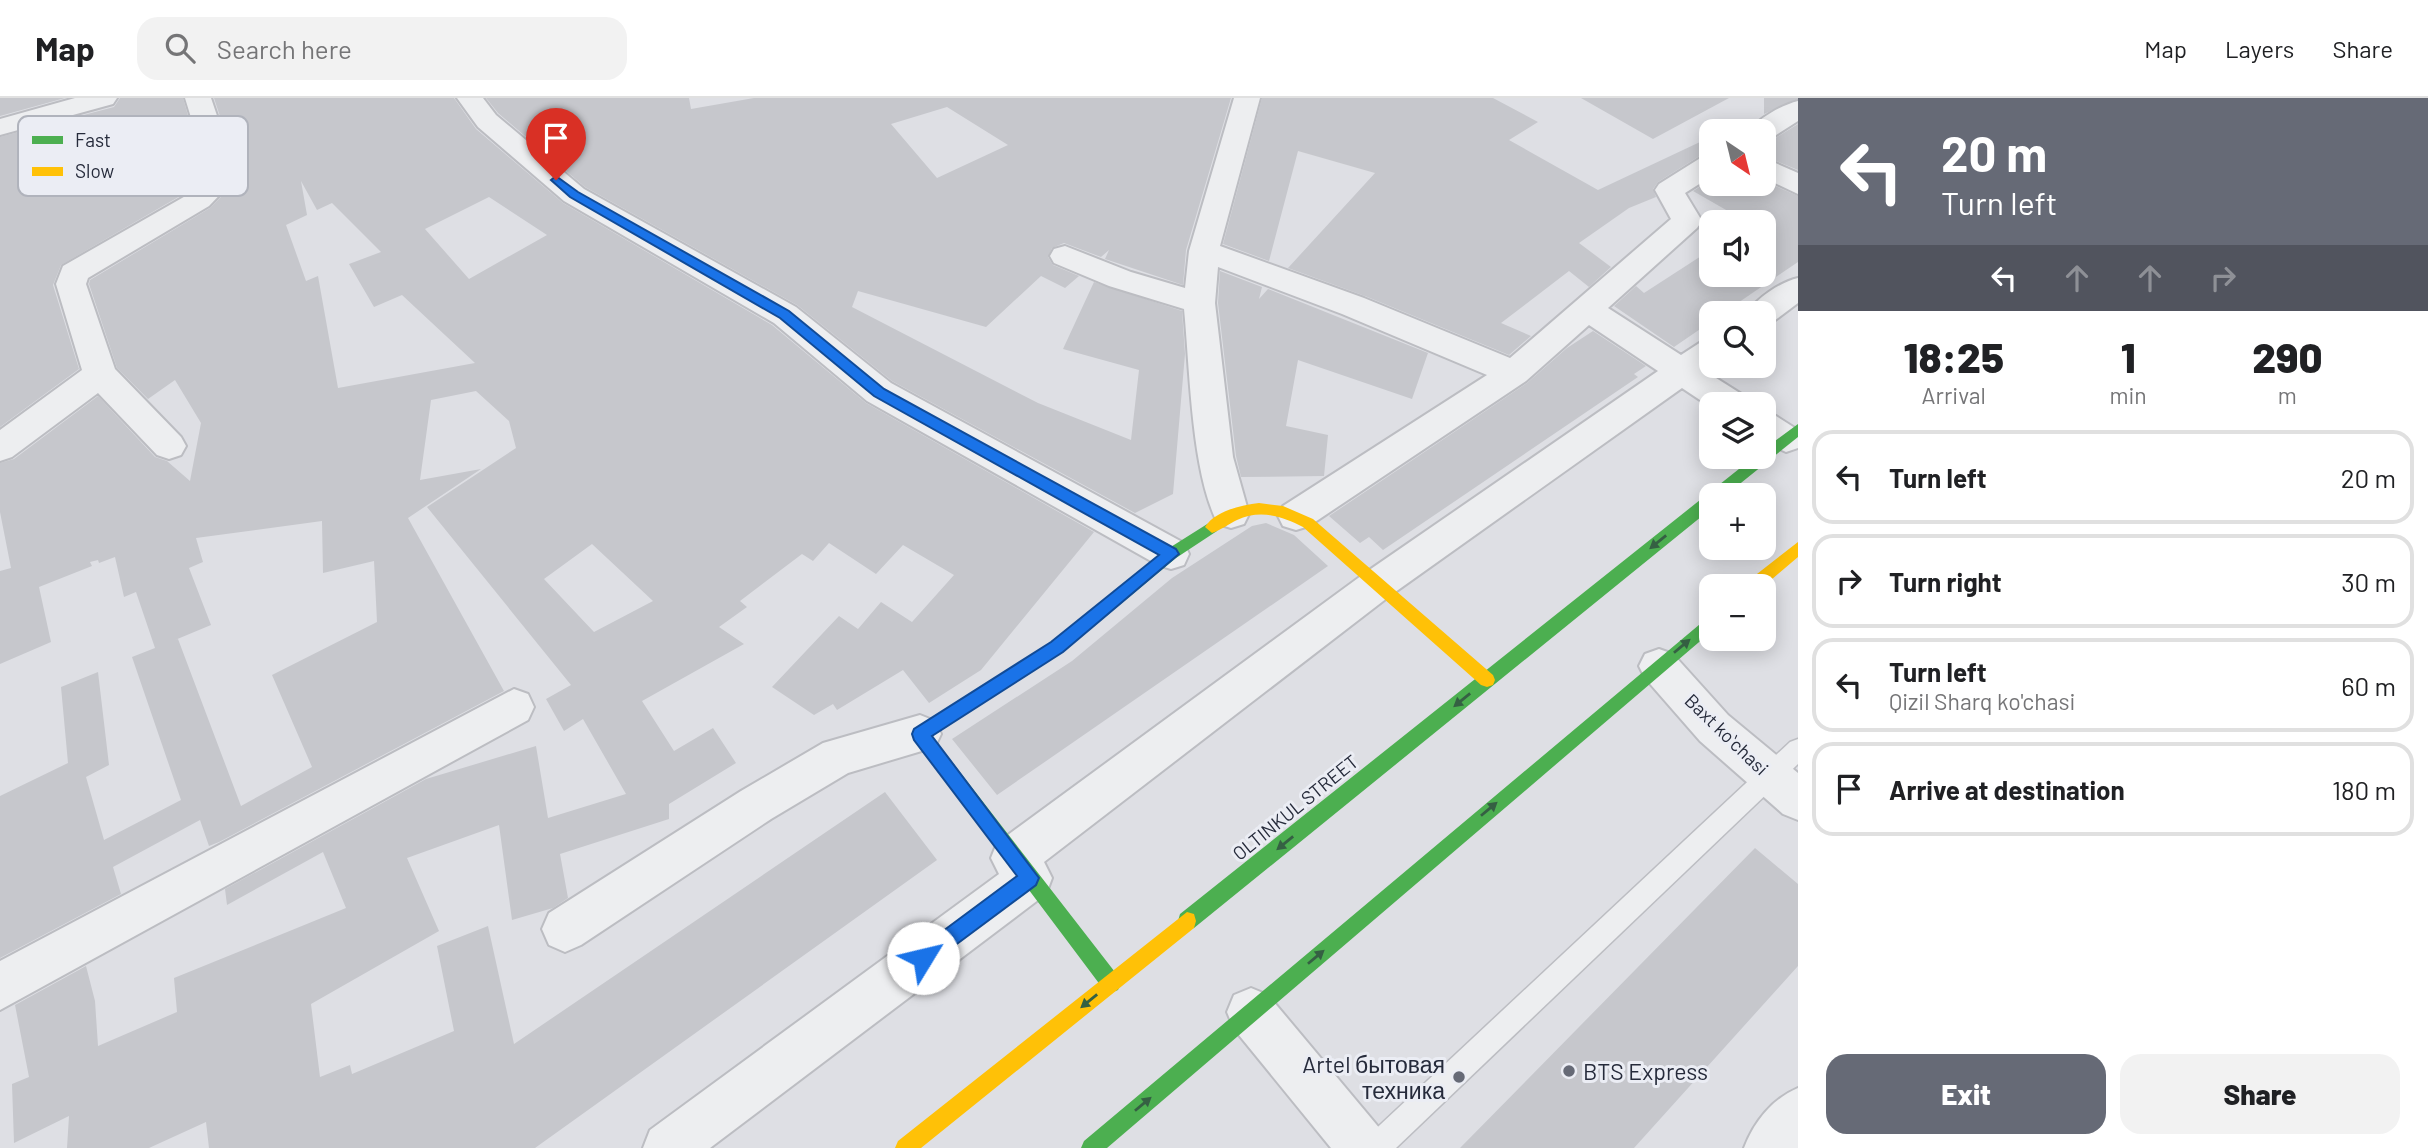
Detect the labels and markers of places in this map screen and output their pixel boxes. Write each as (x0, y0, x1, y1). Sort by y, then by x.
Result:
pin (526, 108, 586, 180)
place label: Artel бытовая техника (1302, 1050, 1445, 1104)
place label: BTS Express (1583, 1057, 1708, 1085)
marker: BTS Express (1561, 1063, 1577, 1079)
marker: Artel бытовая техника (1451, 1069, 1467, 1085)

